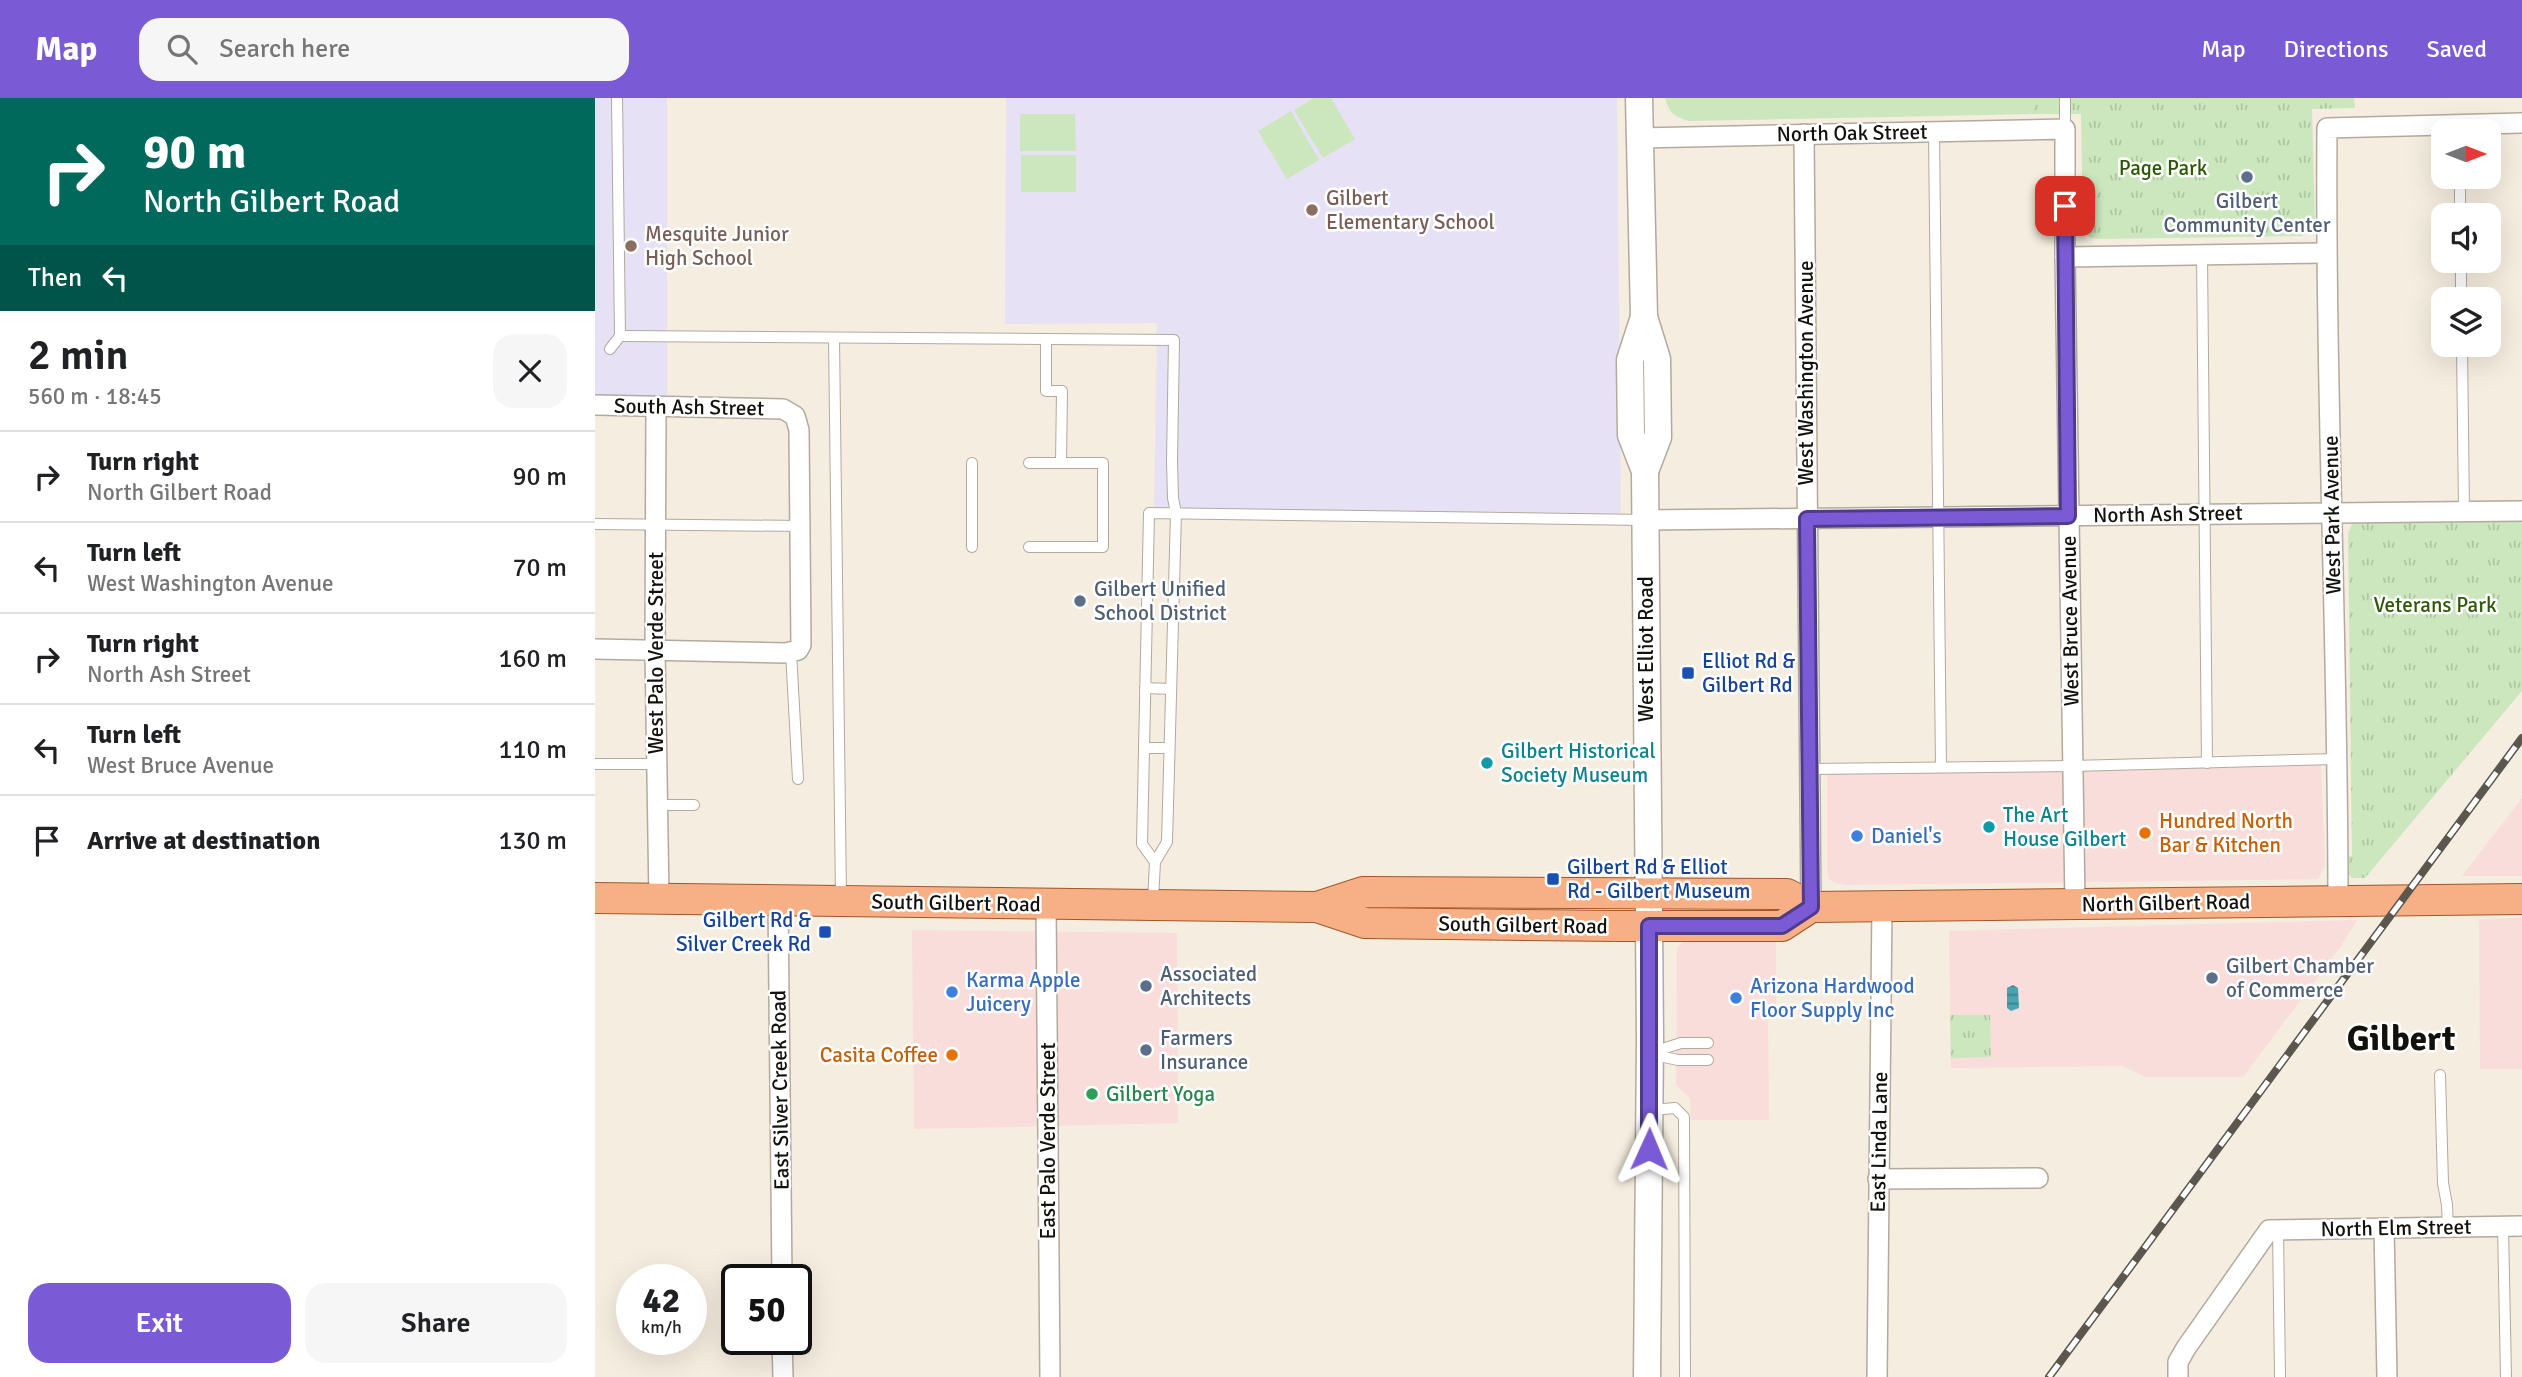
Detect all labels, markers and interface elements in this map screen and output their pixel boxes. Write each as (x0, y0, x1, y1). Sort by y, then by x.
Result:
search box (139, 18, 629, 81)
text: Map (35, 29, 97, 70)
icon: search (163, 30, 201, 68)
text: Search here (219, 33, 350, 65)
text: Map (2201, 34, 2246, 64)
text: Directions (2284, 34, 2389, 64)
text: Saved (2427, 34, 2487, 64)
street label: North Oak Street (1776, 119, 1928, 147)
north arrow (2431, 119, 2501, 189)
map controls (2431, 119, 2501, 357)
text: 90 m (143, 122, 246, 182)
icon: right (28, 126, 119, 217)
park label: Page Park (2119, 155, 2208, 181)
marker: Gilbert Community Center (2239, 169, 2255, 185)
pin (2035, 176, 2095, 236)
text: North Gilbert Road (143, 182, 400, 221)
place label: Gilbert Elementary School (1326, 185, 1495, 235)
icon: arrive (2046, 187, 2084, 225)
place label: Gilbert Community Center (2163, 188, 2331, 238)
marker: Gilbert Elementary School (1304, 202, 1320, 218)
button: sound (2431, 203, 2501, 273)
place label: Mesquite Junior High School (645, 221, 789, 271)
marker: Mesquite Junior High School (623, 238, 639, 254)
icon: left (96, 259, 134, 297)
street label: West Washington Avenue (1793, 260, 1819, 486)
text: Then (28, 262, 82, 294)
button: layers (2431, 287, 2501, 357)
text: 2 min (28, 330, 129, 381)
button: close (493, 334, 567, 408)
text: 560 m · 18:45 (28, 382, 162, 411)
street label: South Ash Street (614, 393, 764, 421)
street label: West Park Avenue (2318, 435, 2346, 595)
text: Turn right (87, 446, 199, 478)
icon: right (28, 458, 66, 496)
text: 90 m (512, 461, 567, 493)
text: North Gilbert Road (87, 478, 272, 507)
street label: North Ash Street (2093, 500, 2243, 528)
street label: West Bruce Avenue (2056, 535, 2084, 707)
text: Turn left (87, 537, 181, 569)
icon: left (28, 549, 66, 587)
text: 70 m (512, 552, 567, 584)
street label: West Palo Verde Street (643, 552, 669, 754)
text: West Washington Avenue (87, 569, 334, 598)
place label: Gilbert Unified School District (1094, 576, 1227, 626)
street label: West Elliot Road (1633, 576, 1659, 722)
park label: Veterans Park (2373, 592, 2497, 618)
marker: Gilbert Unified School District (1072, 593, 1088, 609)
text: Turn right (87, 628, 199, 660)
icon: right (28, 640, 66, 678)
text: 160 m (498, 643, 567, 675)
place label: Elliot Rd & Gilbert Rd (1702, 648, 1795, 698)
text: North Ash Street (87, 660, 251, 689)
marker: Elliot Rd & Gilbert Rd (1680, 665, 1696, 681)
text: Turn left (87, 719, 181, 751)
icon: left (28, 731, 66, 769)
text: 110 m (498, 734, 567, 766)
place label: Gilbert Historical Society Museum (1501, 738, 1656, 788)
text: West Bruce Avenue (87, 751, 274, 780)
marker: Gilbert Historical Society Museum (1479, 755, 1495, 771)
place label: The Art House Gilbert (2003, 802, 2126, 852)
place label: Hundred North Bar & Kitchen (2159, 808, 2293, 858)
marker: The Art House Gilbert (1981, 819, 1997, 835)
icon: arrive (28, 822, 66, 860)
place label: Daniel's (1871, 823, 1942, 849)
text: Arrive at destination (87, 825, 320, 857)
text: 130 m (498, 825, 567, 857)
marker: Hundred North Bar & Kitchen (2137, 825, 2153, 841)
marker: Daniel's (1849, 828, 1865, 844)
place label: Gilbert Rd & Elliot Rd - Gilbert Museum (1567, 854, 1750, 904)
marker: Gilbert Rd & Elliot Rd - Gilbert Museum (1545, 871, 1561, 887)
street label: South Gilbert Road (871, 889, 1041, 917)
street label: North Gilbert Road (2081, 889, 2251, 917)
place label: Gilbert Rd & Silver Creek Rd (676, 907, 811, 957)
street label: South Gilbert Road (1438, 911, 1608, 939)
marker: Gilbert Rd & Silver Creek Rd (817, 924, 833, 940)
place label: Gilbert Chamber of Commerce (2226, 953, 2374, 1003)
place label: Associated Architects (1160, 961, 1257, 1011)
place label: Karma Apple Juicery (966, 967, 1080, 1017)
marker: Gilbert Chamber of Commerce (2204, 970, 2220, 986)
place label: Arizona Hardwood Floor Supply Inc (1750, 973, 1915, 1023)
marker: Associated Architects (1138, 978, 1154, 994)
marker: Karma Apple Juicery (944, 984, 960, 1000)
street label: East Silver Creek Road (765, 990, 795, 1190)
marker: Arizona Hardwood Floor Supply Inc (1728, 990, 1744, 1006)
district label: Gilbert (2347, 1017, 2455, 1060)
place label: Farmers Insurance (1160, 1025, 1248, 1075)
place label: Casita Coffee (820, 1042, 938, 1068)
street label: East Palo Verde Street (1035, 1042, 1061, 1240)
marker: Farmers Insurance (1138, 1042, 1154, 1058)
marker: Casita Coffee (944, 1047, 960, 1063)
street label: East Linda Lane (1865, 1071, 1893, 1213)
place label: Gilbert Yoga (1106, 1081, 1215, 1107)
marker: Gilbert Yoga (1084, 1086, 1100, 1102)
position arrow (1612, 1112, 1686, 1186)
street label: North Elm Street (2320, 1214, 2472, 1242)
speed limit sign: 50 (721, 1264, 812, 1355)
text: 42 (643, 1279, 680, 1322)
button: Exit (28, 1283, 291, 1363)
button: Share (305, 1283, 567, 1363)
text: km/h (641, 1316, 682, 1338)

